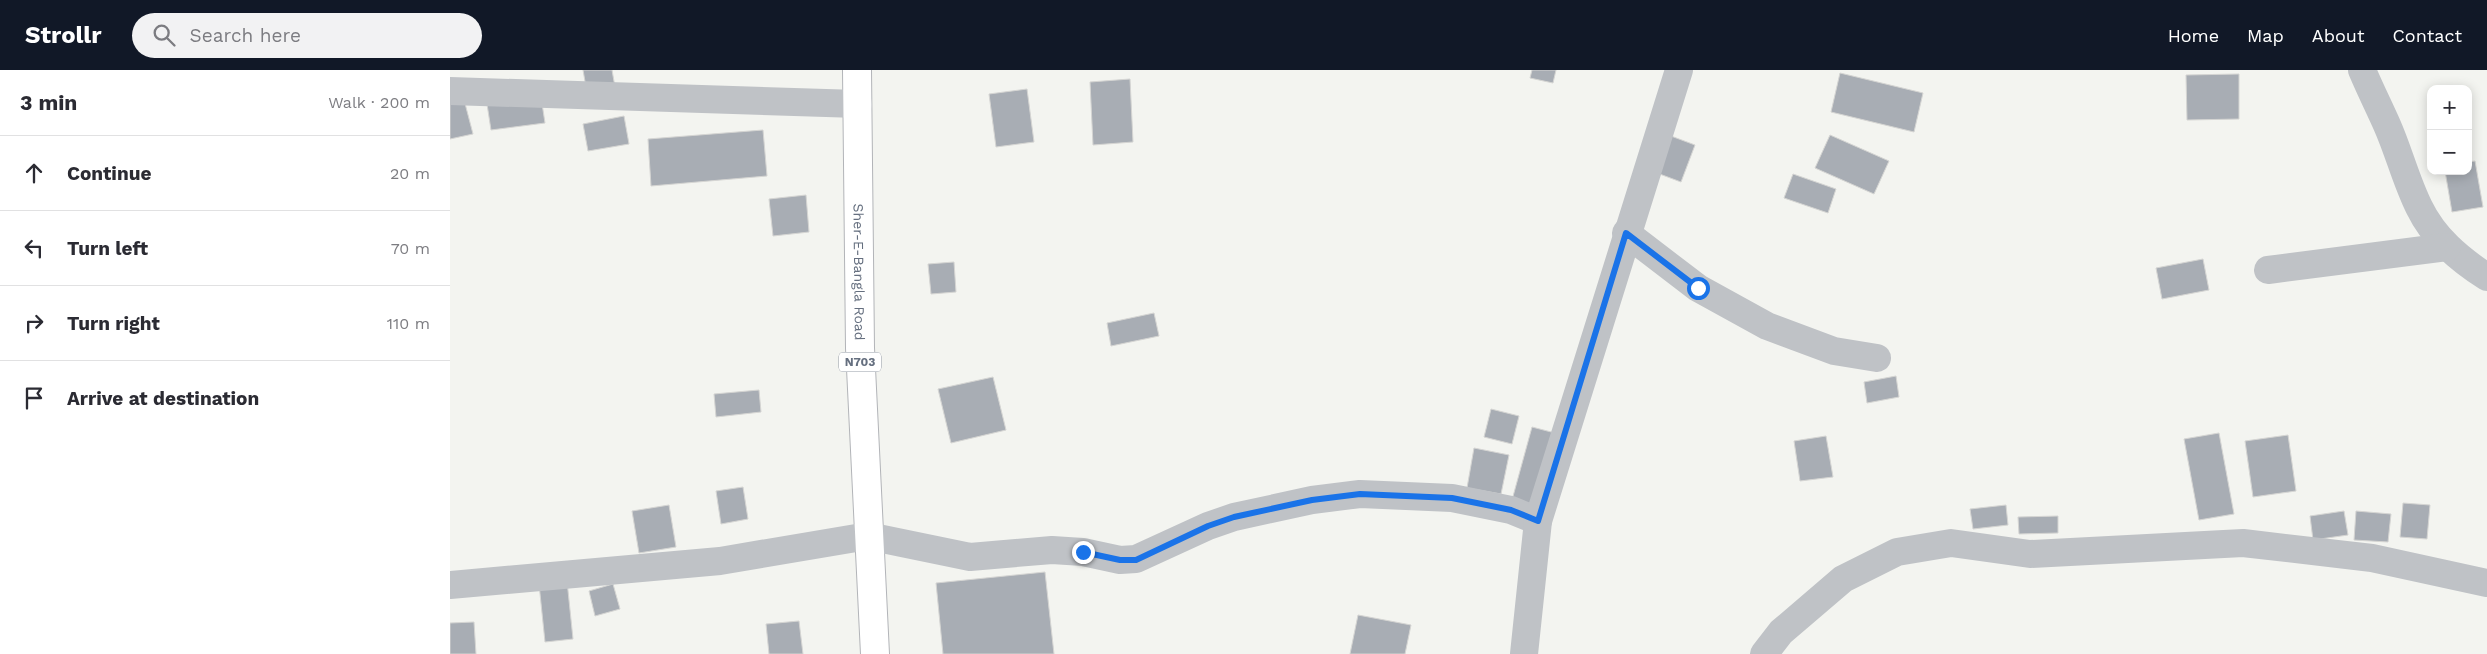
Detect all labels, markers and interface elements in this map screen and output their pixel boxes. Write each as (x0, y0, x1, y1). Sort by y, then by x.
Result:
search box (132, 13, 482, 58)
text: Strollr (25, 21, 102, 49)
icon: search (150, 21, 178, 49)
text: Search here (190, 24, 301, 47)
text: Home (2168, 25, 2219, 46)
text: Map (2247, 25, 2284, 46)
text: About (2312, 25, 2364, 46)
text: Contact (2392, 25, 2462, 46)
map controls (2427, 85, 2472, 175)
button: + (2427, 85, 2472, 130)
text: 3 min (20, 90, 77, 115)
text: Walk · 200 m (328, 93, 430, 112)
button: − (2427, 130, 2472, 175)
icon: ahead (20, 159, 48, 187)
text: Continue (67, 162, 151, 185)
text: 20 m (390, 164, 430, 183)
street label: Sher-E-Bangla Road (850, 203, 868, 341)
icon: left (20, 234, 48, 262)
text: Turn left (67, 237, 148, 260)
text: 70 m (391, 239, 430, 258)
route start (1687, 277, 1710, 300)
icon: right (20, 309, 48, 337)
text: Turn right (67, 312, 160, 335)
text: 110 m (387, 314, 430, 333)
road number: N703 (839, 352, 881, 372)
icon: arrive (20, 384, 48, 412)
text: Arrive at destination (67, 387, 259, 410)
route end (1072, 541, 1095, 564)

